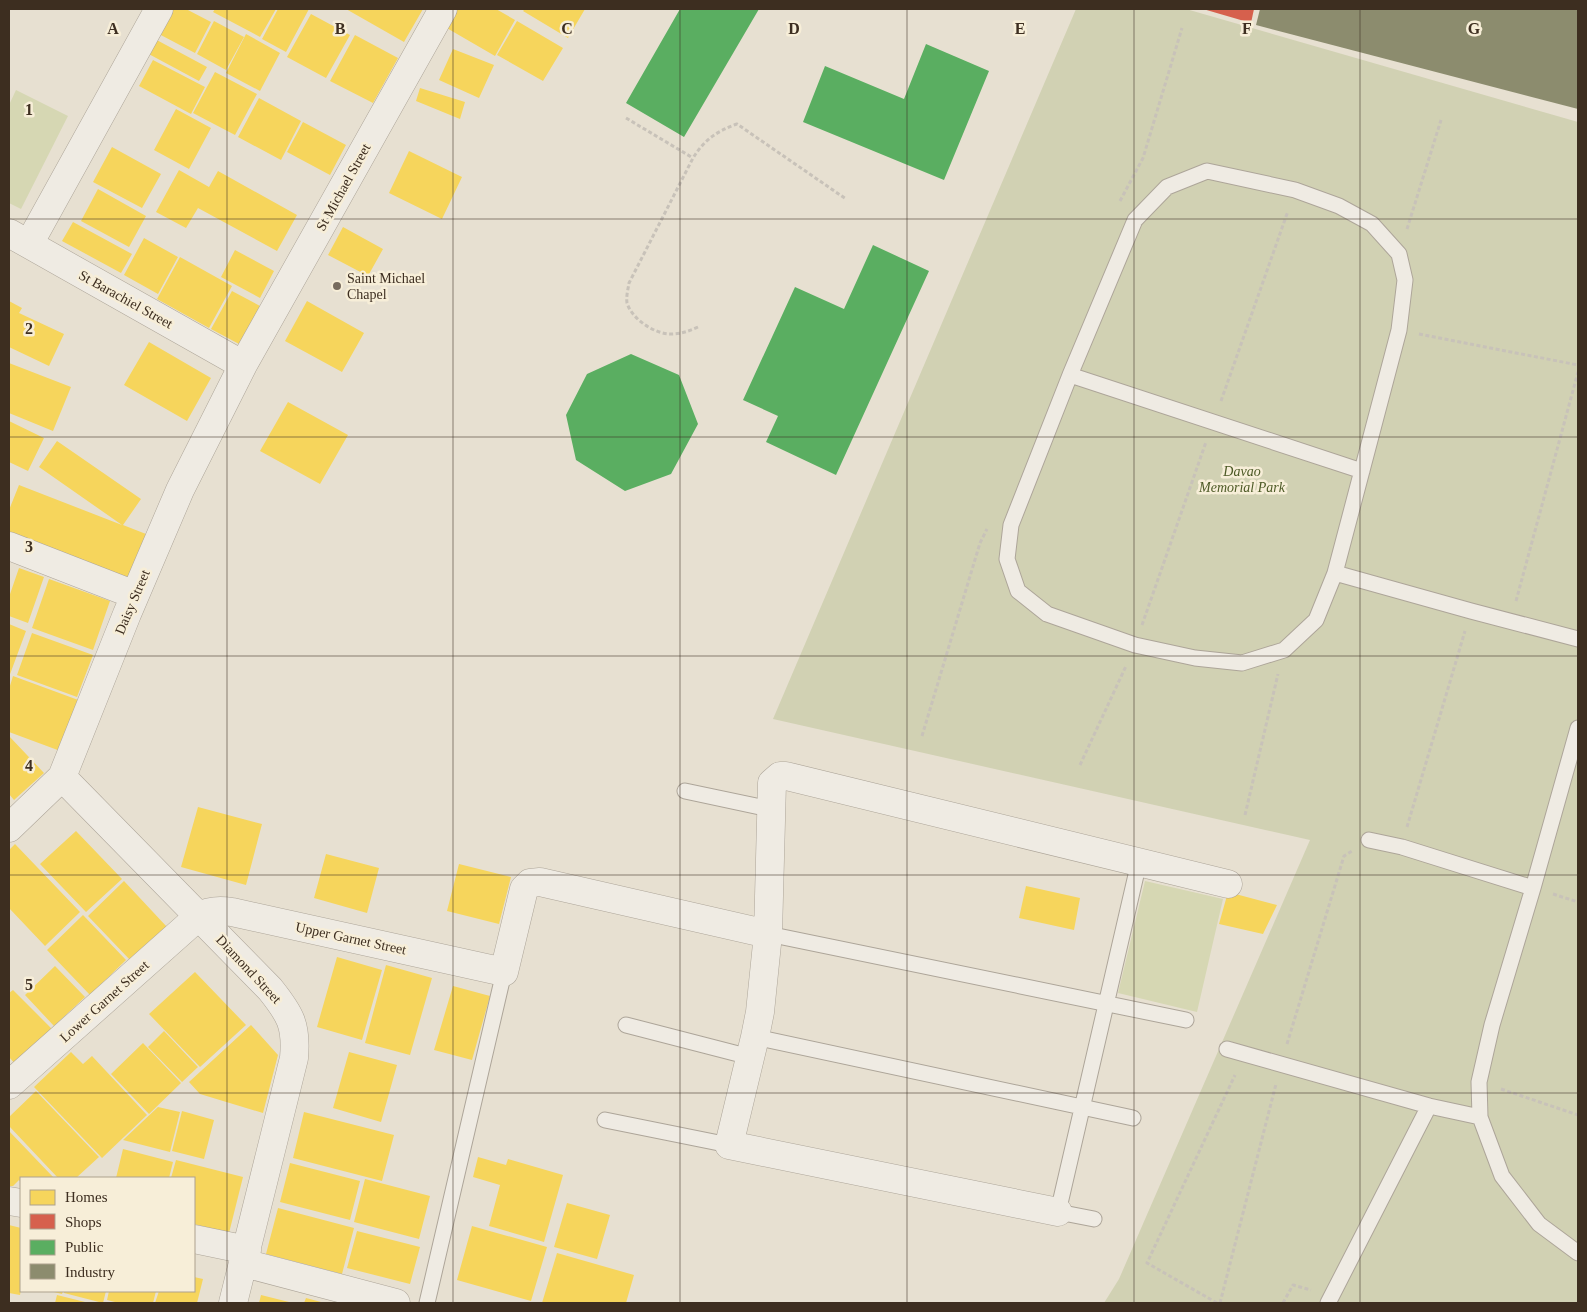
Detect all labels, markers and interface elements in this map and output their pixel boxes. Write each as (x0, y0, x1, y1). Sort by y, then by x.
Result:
text: A (107, 20, 119, 37)
text: B (335, 20, 346, 37)
text: C (561, 20, 573, 37)
text: D (788, 20, 800, 37)
text: E (1015, 20, 1025, 37)
text: F (1242, 20, 1252, 37)
text: G (1468, 20, 1481, 37)
text: 1 (25, 101, 33, 118)
street label: St Michael Street (313, 141, 374, 233)
street label: St Barachiel Street (76, 267, 175, 331)
place label: Saint Michael Chapel (347, 271, 425, 302)
marker: Saint Michael Chapel (331, 280, 343, 292)
text: 2 (25, 320, 33, 337)
park label: Davao Memorial Park (1198, 464, 1286, 495)
text: 3 (25, 538, 33, 555)
street label: Daisy Street (112, 567, 153, 637)
text: 4 (25, 757, 33, 774)
street label: Upper Garnet Street (294, 919, 408, 958)
street label: Diamond Street (213, 932, 284, 1007)
street label: Lower Garnet Street (57, 957, 152, 1045)
text: 5 (25, 976, 33, 993)
legend (20, 1177, 195, 1292)
text: Homes (65, 1189, 108, 1205)
text: Shops (65, 1214, 102, 1230)
text: Public (65, 1239, 104, 1255)
text: Industry (65, 1264, 115, 1280)

